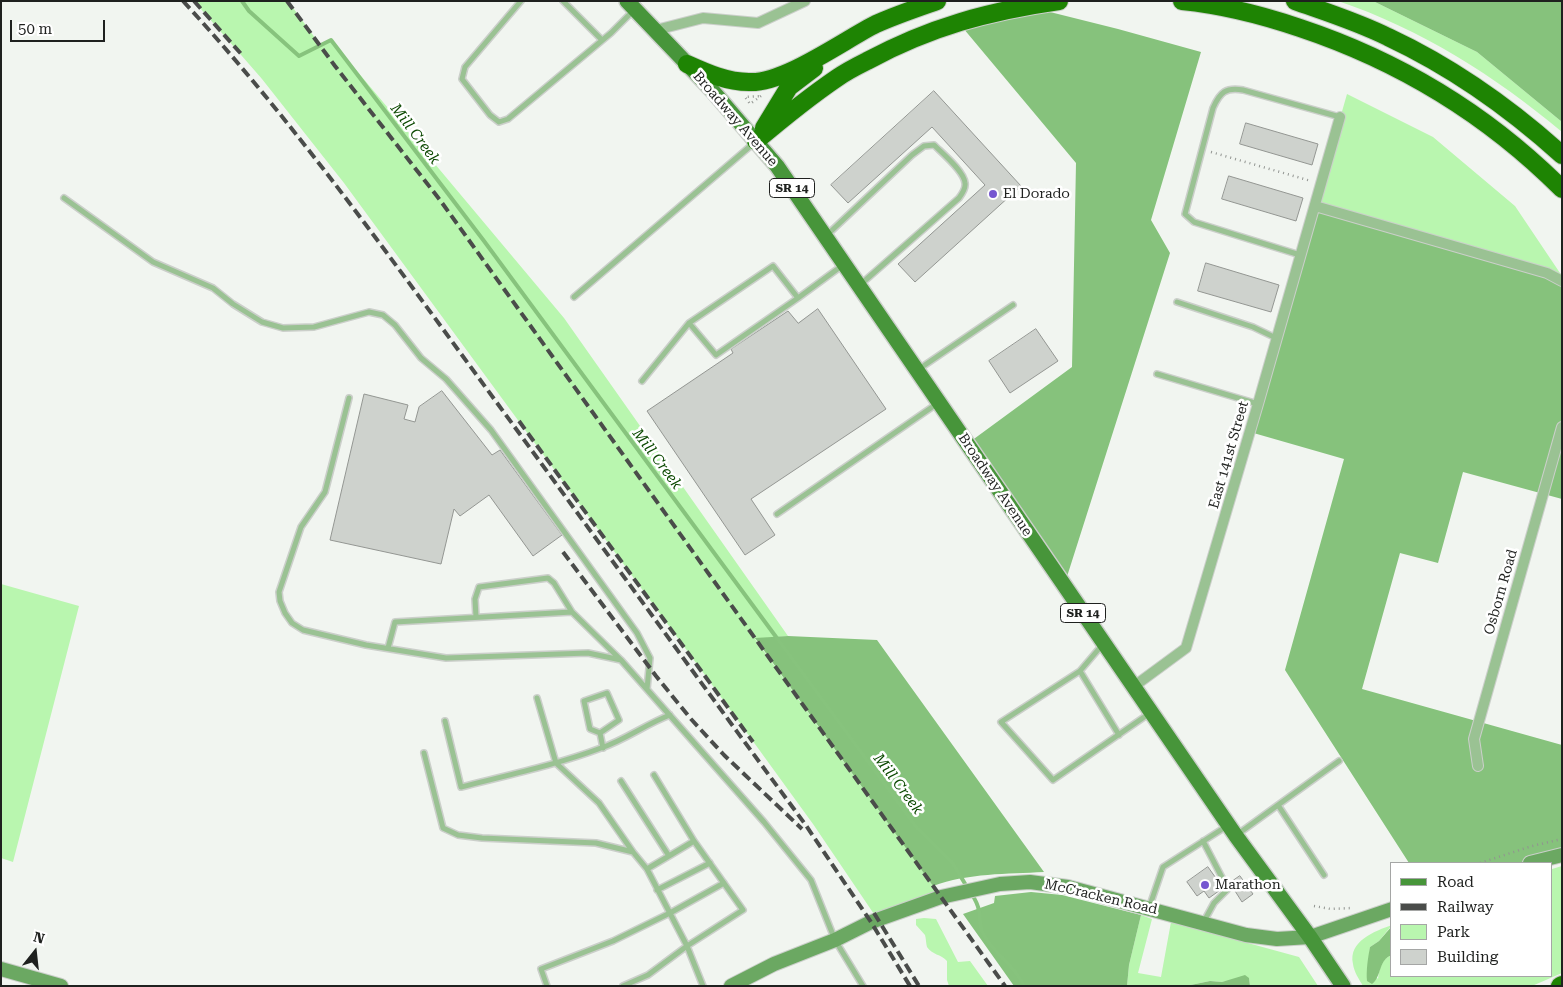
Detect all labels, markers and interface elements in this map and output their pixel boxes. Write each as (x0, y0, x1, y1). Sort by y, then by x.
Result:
scale bar (12, 10, 108, 42)
text: 50 m (18, 20, 52, 38)
street label: Broadway Avenue (689, 68, 781, 170)
water label: Mill Creek (386, 100, 444, 168)
road number: SR 14 (770, 178, 814, 198)
place label: El Dorado (1003, 186, 1070, 202)
marker: El Dorado (987, 188, 999, 200)
street label: East 141st Street (1206, 399, 1252, 511)
water label: Mill Creek (628, 425, 686, 493)
street label: Broadway Avenue (954, 430, 1036, 540)
street label: Osborn Road (1481, 547, 1521, 637)
road number: SR 14 (1060, 604, 1106, 622)
water label: Mill Creek (869, 750, 927, 818)
legend (1390, 862, 1553, 977)
text: Road (1437, 873, 1474, 891)
street label: McCracken Road (1043, 876, 1159, 918)
place label: Marathon (1215, 877, 1281, 893)
marker: Marathon (1199, 879, 1211, 891)
text: Railway (1437, 898, 1494, 916)
text: Park (1437, 923, 1470, 941)
north arrow (10, 927, 60, 977)
text: N (32, 928, 47, 947)
text: Building (1437, 948, 1498, 966)

